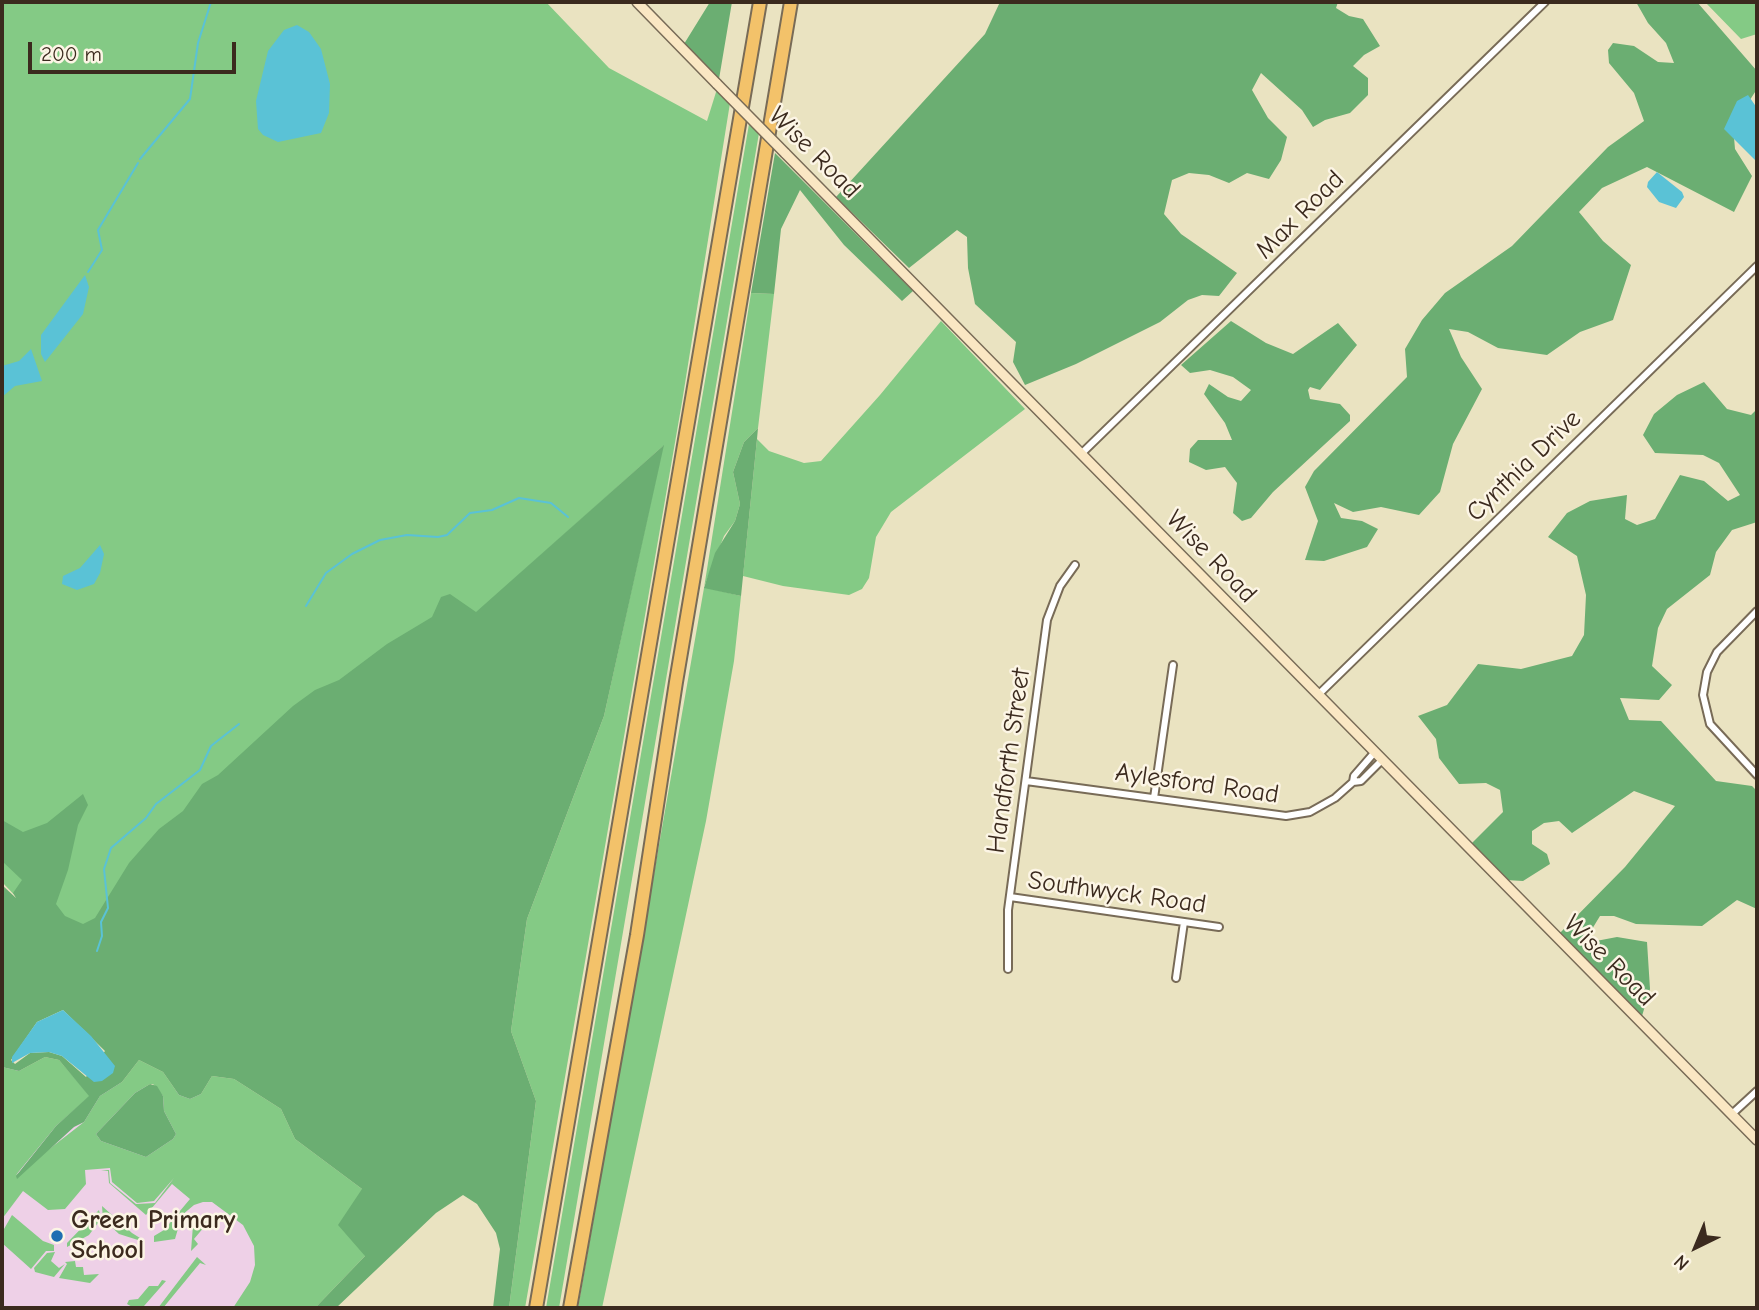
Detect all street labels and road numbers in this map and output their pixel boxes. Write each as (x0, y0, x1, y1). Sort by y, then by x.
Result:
street label: Wise Road (762, 101, 866, 205)
street label: Max Road (1249, 164, 1351, 266)
street label: Cynthia Drive (1460, 404, 1588, 528)
street label: Wise Road (1159, 504, 1263, 610)
street label: Handforth Street (981, 667, 1037, 855)
street label: Aylesford Road (1113, 757, 1281, 811)
street label: Southwyck Road (1026, 865, 1208, 921)
street label: Wise Road (1557, 909, 1661, 1013)

